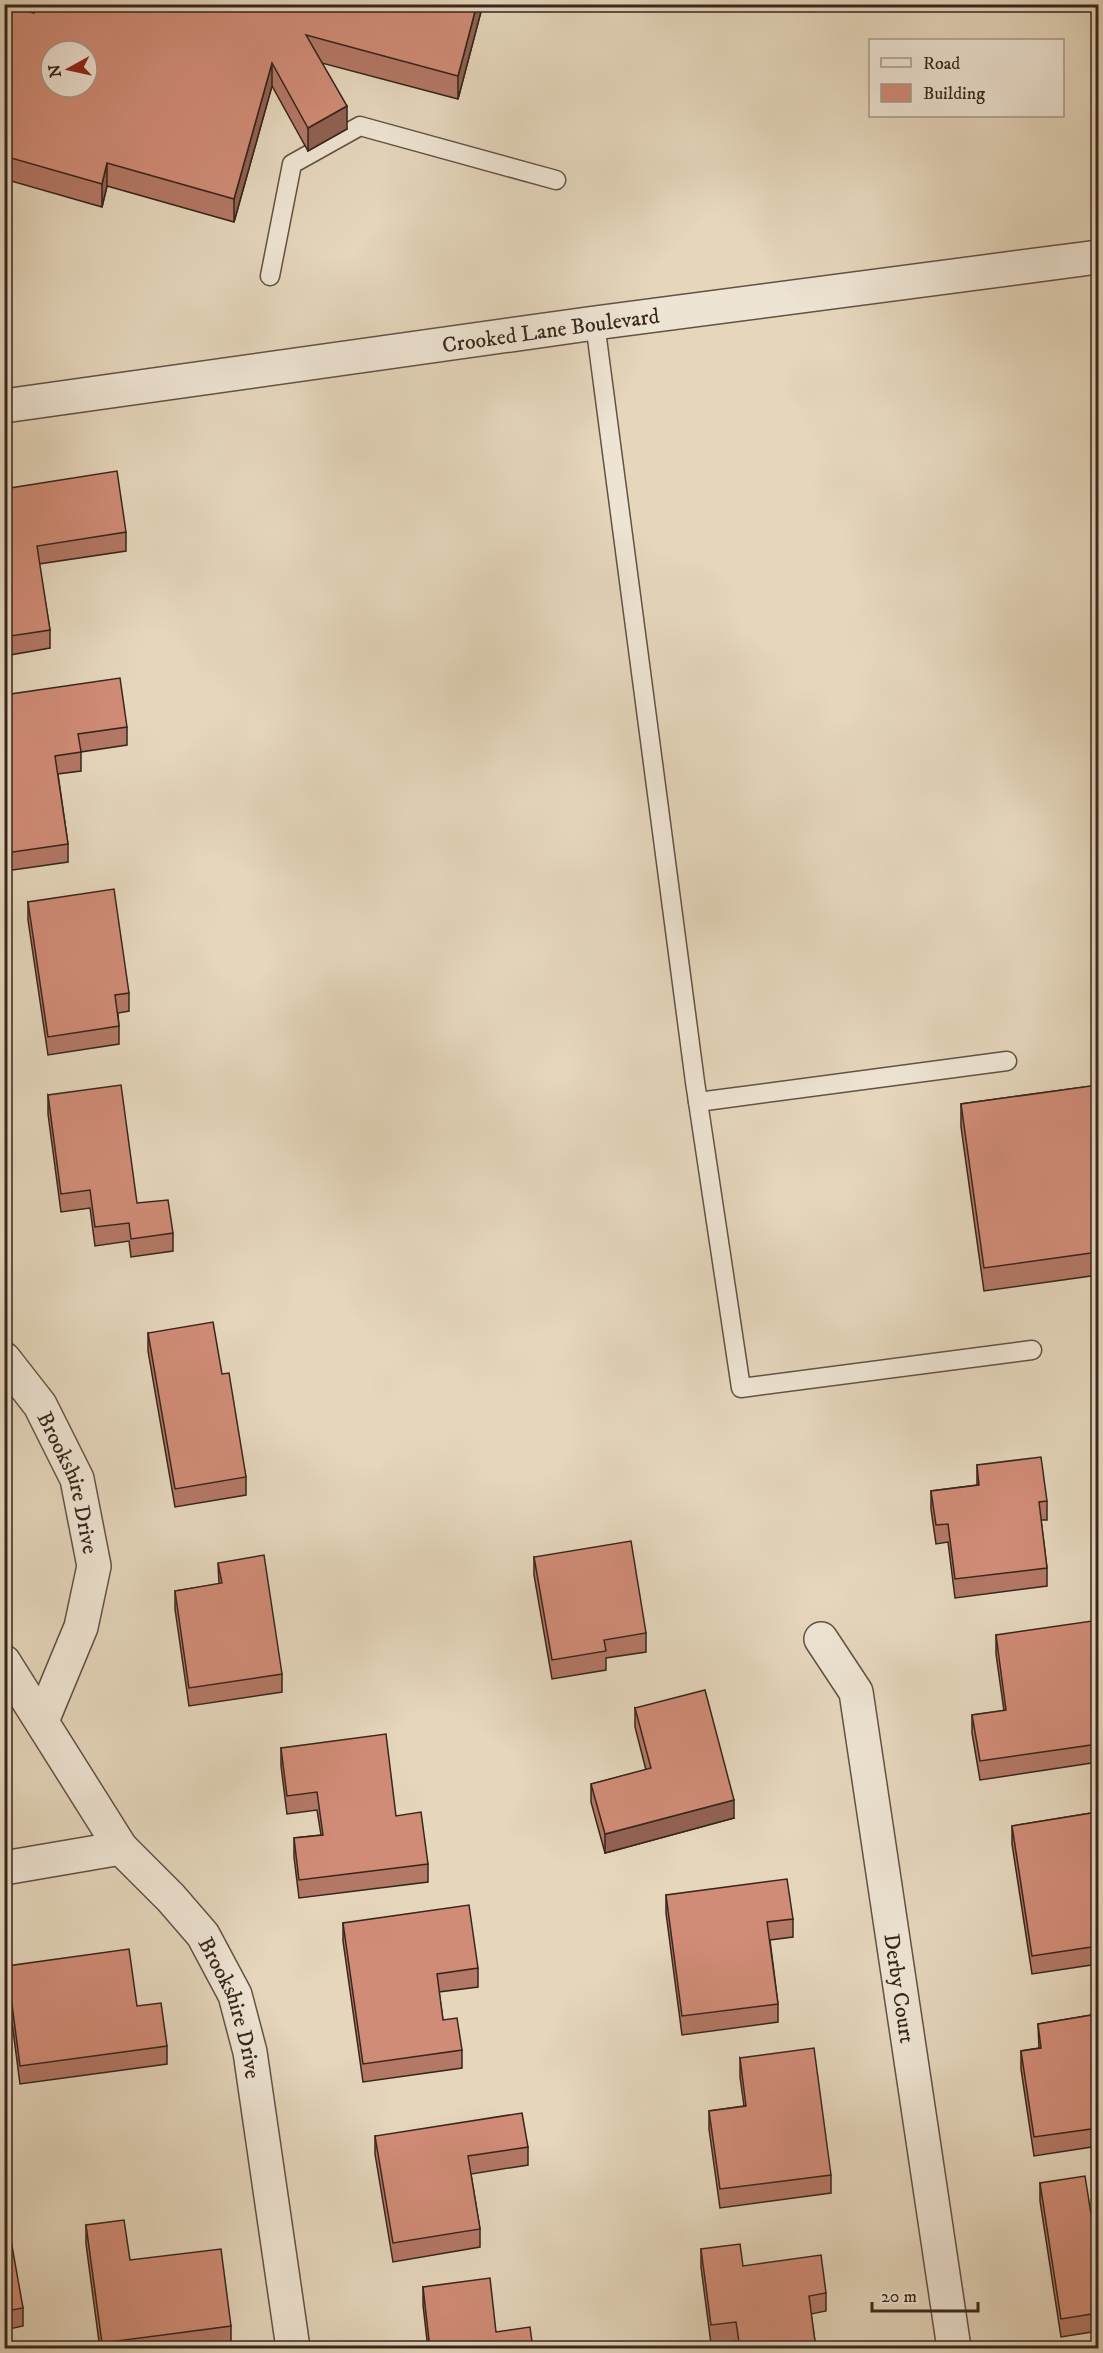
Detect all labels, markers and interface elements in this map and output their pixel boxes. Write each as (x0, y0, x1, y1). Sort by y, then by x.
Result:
north arrow (39, 39, 99, 99)
legend (869, 39, 1064, 117)
text: Road (923, 53, 960, 75)
text: N (44, 63, 66, 79)
text: Building (923, 83, 985, 105)
street label: Crooked Lane Boulevard (440, 303, 661, 359)
street label: Brookshire Drive (30, 1407, 103, 1556)
street label: Derby Court (877, 1932, 920, 2045)
street label: Brookshire Drive (192, 1933, 266, 2081)
scale bar (872, 2275, 978, 2313)
text: 20 m (881, 2286, 917, 2308)

